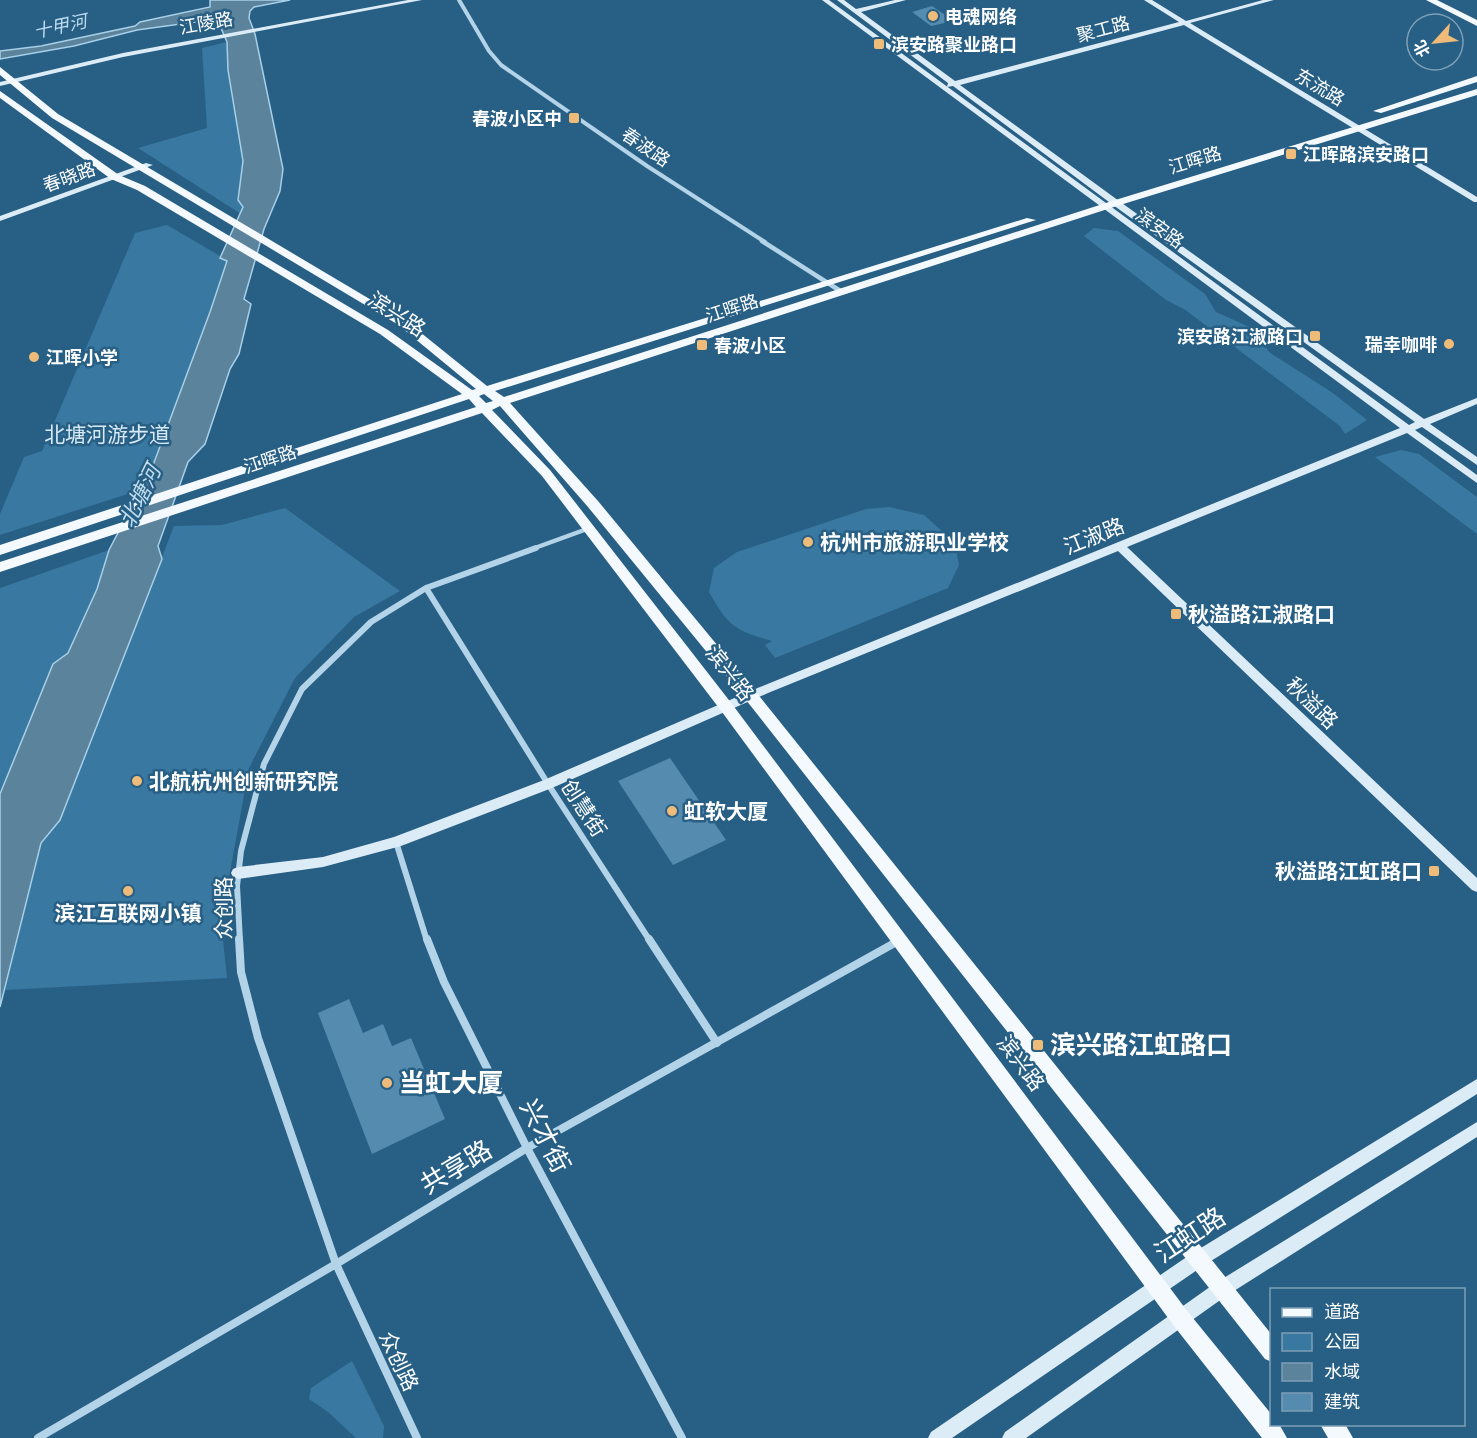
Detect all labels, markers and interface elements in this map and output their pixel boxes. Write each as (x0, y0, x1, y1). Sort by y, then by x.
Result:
place label: 电魂网络 (945, 4, 1017, 29)
street label: 江陵路 (177, 6, 235, 40)
water label: 十甲河 (31, 8, 92, 44)
marker: 电魂网络 (926, 9, 940, 23)
street label: 聚工路 (1074, 10, 1132, 48)
north arrow (1405, 12, 1465, 72)
place label: 滨安路聚业路口 (891, 32, 1017, 57)
text: 北 (1408, 36, 1436, 61)
marker: 滨安路聚业路口 (872, 37, 886, 51)
street label: 东流路 (1290, 62, 1350, 112)
place label: 春波小区中 (472, 106, 562, 131)
marker: 春波小区中 (567, 111, 581, 125)
street label: 春波路 (617, 122, 675, 172)
street label: 江晖路 (1166, 140, 1224, 180)
place label: 江晖路滨安路口 (1303, 142, 1429, 167)
marker: 江晖路滨安路口 (1284, 147, 1298, 161)
street label: 春晓路 (39, 156, 99, 198)
street label: 滨安路 (1131, 202, 1189, 254)
street label: 滨兴路 (363, 285, 431, 343)
street label: 江晖路 (702, 288, 762, 328)
place label: 滨安路江淑路口 (1177, 324, 1303, 349)
marker: 滨安路江淑路口 (1308, 329, 1322, 343)
place label: 瑞幸咖啡 (1365, 332, 1437, 357)
place label: 春波小区 (714, 333, 786, 358)
marker: 瑞幸咖啡 (1442, 337, 1456, 351)
marker: 春波小区 (695, 338, 709, 352)
place label: 江晖小学 (46, 345, 118, 370)
marker: 江晖小学 (27, 350, 41, 364)
park label: 北塘河游步道 (44, 420, 170, 449)
street label: 江晖路 (240, 439, 300, 479)
water label: 北塘河 (112, 456, 170, 532)
street label: 江淑路 (1059, 511, 1129, 561)
place label: 杭州市旅游职业学校 (820, 528, 1009, 557)
marker: 杭州市旅游职业学校 (801, 535, 815, 549)
place label: 秋溢路江淑路口 (1188, 600, 1335, 629)
marker: 秋溢路江淑路口 (1169, 607, 1183, 621)
street label: 滨兴路 (699, 639, 761, 707)
street label: 秋溢路 (1279, 671, 1345, 735)
place label: 北航杭州创新研究院 (149, 767, 338, 796)
marker: 北航杭州创新研究院 (130, 774, 144, 788)
street label: 创慧街 (555, 774, 613, 842)
place label: 虹软大厦 (684, 797, 768, 826)
marker: 虹软大厦 (665, 804, 679, 818)
place label: 秋溢路江虹路口 (1275, 857, 1422, 886)
marker: 秋溢路江虹路口 (1427, 864, 1441, 878)
street label: 众创路 (209, 877, 238, 940)
marker: 滨江互联网小镇 (121, 884, 135, 898)
place label: 滨江互联网小镇 (55, 899, 202, 928)
place label: 滨兴路江虹路口 (1050, 1027, 1232, 1063)
street label: 滨兴路 (990, 1029, 1052, 1097)
marker: 滨兴路江虹路口 (1031, 1038, 1045, 1052)
place label: 当虹大厦 (399, 1065, 503, 1101)
marker: 当虹大厦 (380, 1076, 394, 1090)
street label: 兴才街 (511, 1093, 579, 1179)
street label: 共享路 (413, 1131, 499, 1203)
street label: 江虹路 (1147, 1199, 1233, 1271)
legend (1270, 1288, 1465, 1426)
text: 道路 (1324, 1299, 1360, 1324)
street label: 众创路 (373, 1326, 425, 1396)
text: 公园 (1324, 1329, 1360, 1354)
text: 水域 (1324, 1359, 1360, 1384)
text: 建筑 (1324, 1389, 1360, 1414)

